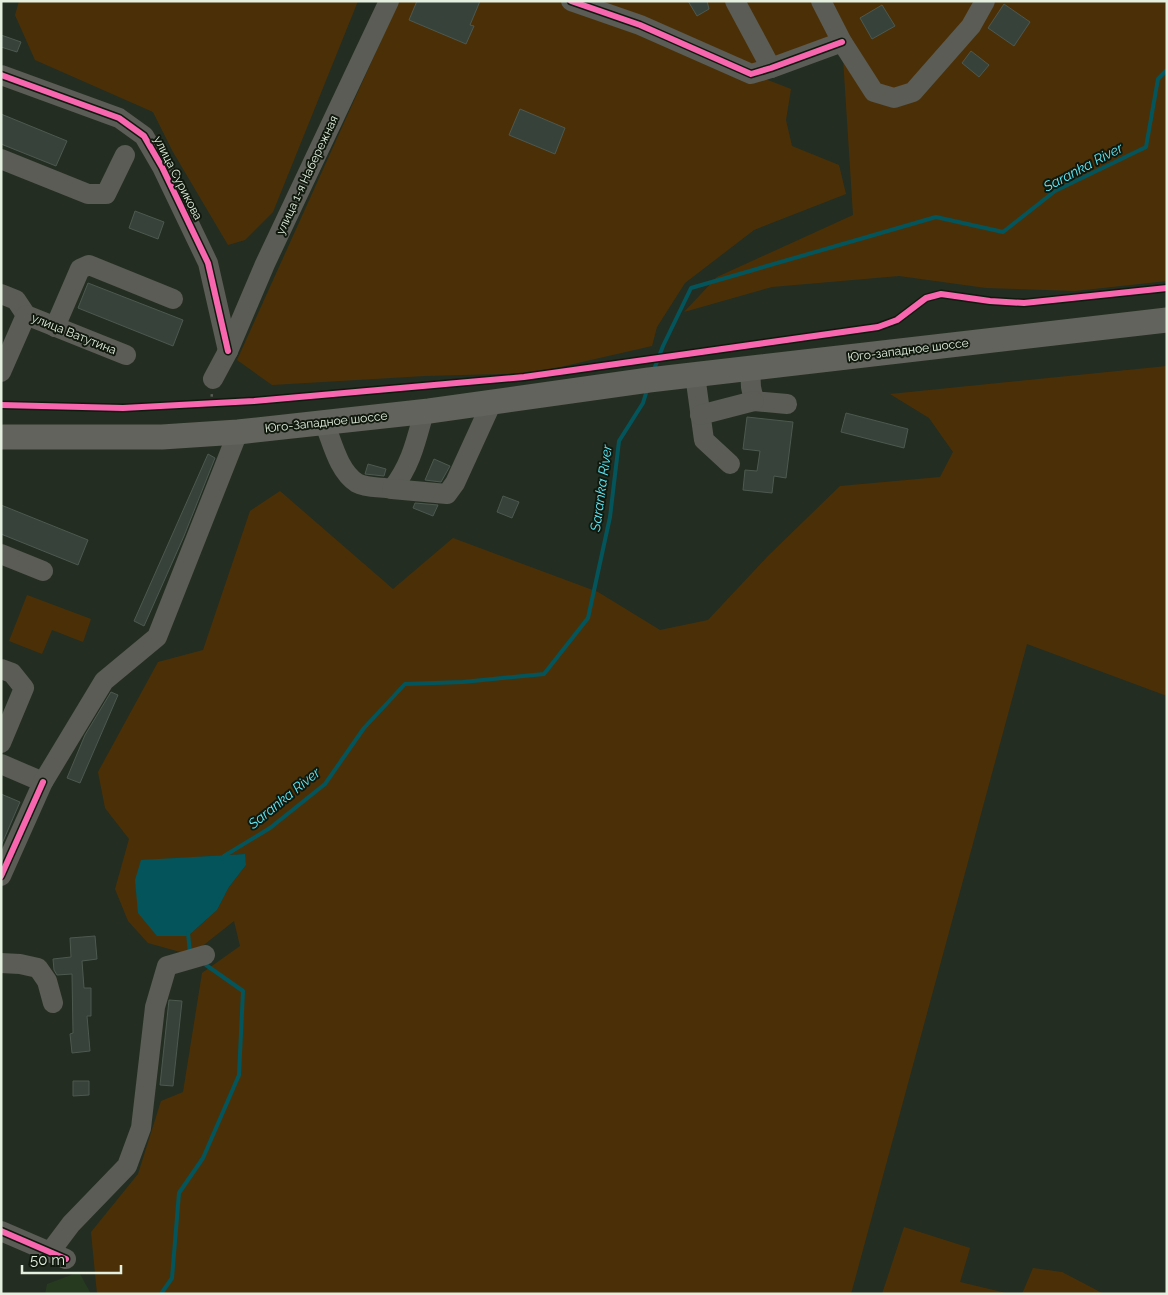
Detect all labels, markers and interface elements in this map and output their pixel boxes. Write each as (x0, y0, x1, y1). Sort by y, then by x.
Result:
street label: улица 1-я Набережная (273, 113, 341, 237)
street label: улица Сурикова (151, 134, 205, 222)
water label: Saranka River (1040, 139, 1126, 195)
street label: улица Ватутина (30, 311, 118, 357)
street label: Юго-западное шоссе (847, 336, 969, 364)
street label: Юго-Западное шоссе (264, 409, 388, 435)
water label: Saranka River (587, 442, 615, 533)
water label: Saranka River (244, 764, 324, 832)
scale bar (22, 1242, 121, 1274)
text: 50 m (30, 1251, 65, 1269)

